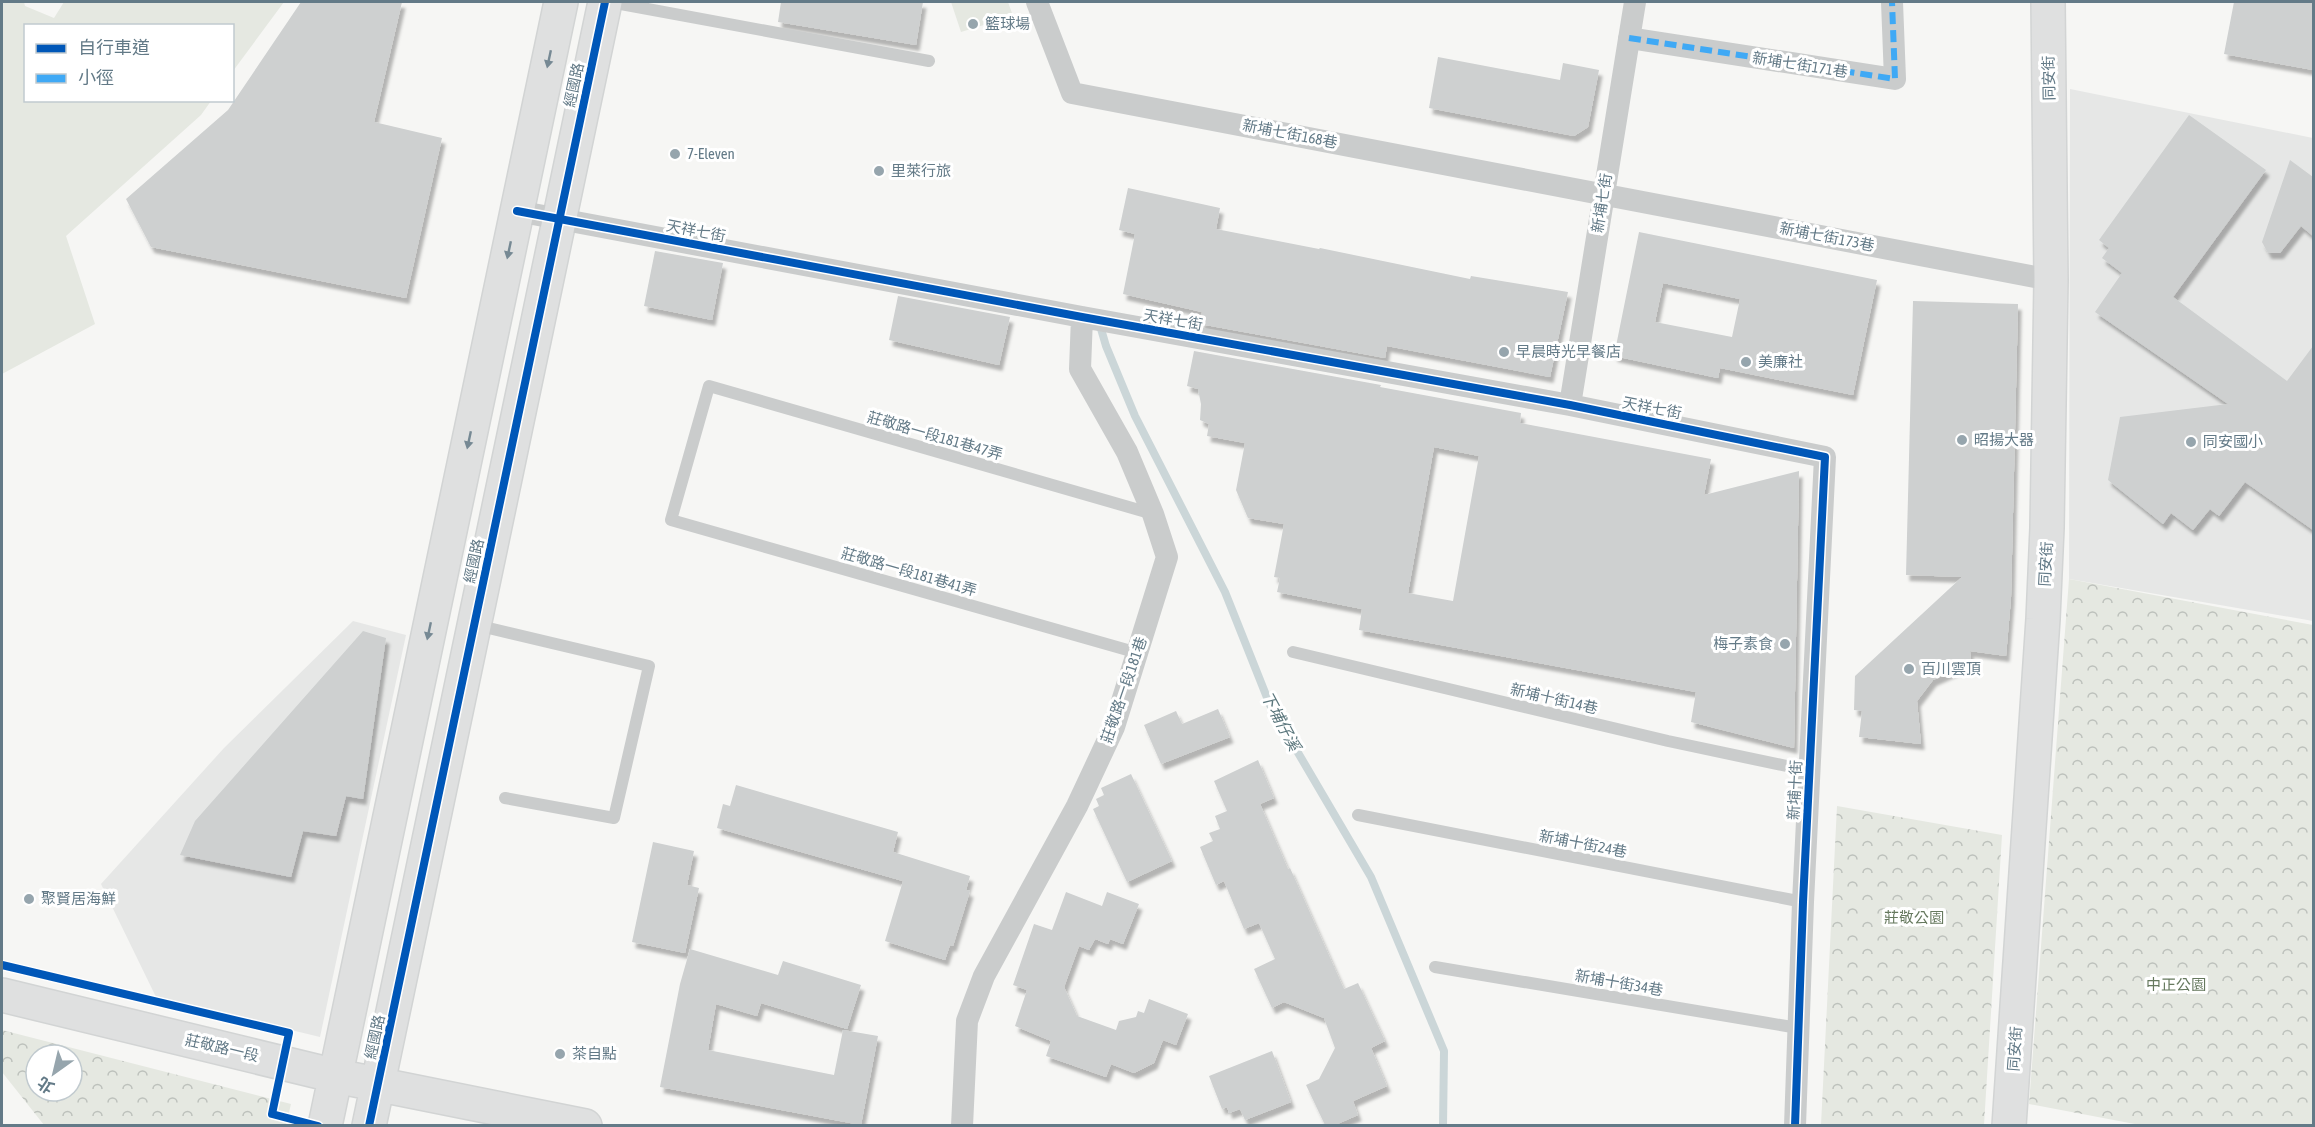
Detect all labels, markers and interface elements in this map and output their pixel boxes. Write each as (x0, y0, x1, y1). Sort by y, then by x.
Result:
place label: 籃球場 (985, 15, 1030, 32)
marker: 籃球場 (966, 17, 980, 31)
legend (24, 24, 234, 102)
text: 自行車道 (78, 37, 150, 58)
one-way arrow (544, 49, 553, 68)
street label: 新埔七街171巷 (1751, 49, 1849, 80)
street label: 同安街 (2040, 55, 2057, 101)
street label: 經國路 (561, 61, 587, 109)
text: 小徑 (78, 67, 114, 88)
street label: 新埔七街168巷 (1241, 116, 1339, 151)
place label: 7-Eleven (687, 145, 735, 162)
marker: 7-Eleven (668, 147, 682, 161)
place label: 里萊行旅 (891, 162, 951, 179)
marker: 里萊行旅 (872, 164, 886, 178)
street label: 新埔七街 (1588, 172, 1615, 234)
street label: 天祥七街 (665, 216, 727, 245)
street label: 新埔七街173巷 (1778, 219, 1876, 254)
one-way arrow (504, 240, 513, 259)
street label: 天祥七街 (1142, 306, 1204, 333)
place label: 早晨時光早餐店 (1516, 343, 1621, 360)
marker: 早晨時光早餐店 (1497, 345, 1511, 359)
place label: 美廉社 (1758, 353, 1803, 370)
marker: 美廉社 (1739, 355, 1753, 369)
street label: 天祥七街 (1621, 393, 1683, 422)
street label: 莊敬路一段181巷47弄 (865, 408, 1005, 463)
one-way arrow (464, 431, 473, 450)
place label: 昭揚大器 (1974, 431, 2034, 448)
marker: 昭揚大器 (1955, 433, 1969, 447)
place label: 同安國小 (2203, 433, 2263, 450)
marker: 同安國小 (2184, 435, 2198, 449)
street label: 經國路 (461, 537, 487, 585)
street label: 同安街 (2036, 541, 2055, 587)
street label: 莊敬路一段181巷41弄 (839, 544, 979, 599)
one-way arrow (424, 622, 433, 641)
street label: 莊敬路一段181巷 (1097, 635, 1150, 745)
place label: 梅子素食 (1713, 635, 1773, 652)
marker: 梅子素食 (1778, 637, 1792, 651)
place label: 百川雲頂 (1921, 660, 1981, 677)
marker: 百川雲頂 (1902, 662, 1916, 676)
street label: 新埔十街14巷 (1509, 680, 1599, 717)
water label: 下埔仔溪 (1258, 689, 1305, 755)
street label: 新埔十街 (1784, 760, 1805, 820)
street label: 新埔十街24巷 (1538, 827, 1628, 860)
place label: 聚賢居海鮮 (41, 890, 116, 907)
marker: 聚賢居海鮮 (22, 892, 36, 906)
park label: 莊敬公園 (1884, 909, 1944, 926)
street label: 新埔十街34巷 (1574, 966, 1664, 999)
park label: 中正公園 (2146, 976, 2206, 993)
street label: 經國路 (362, 1013, 388, 1061)
street label: 同安街 (2004, 1026, 2025, 1072)
street label: 莊敬路一段 (184, 1031, 261, 1064)
north arrow (24, 1043, 84, 1103)
place label: 茶自點 (572, 1045, 617, 1062)
marker: 茶自點 (553, 1047, 567, 1061)
text: 北 (34, 1073, 57, 1097)

